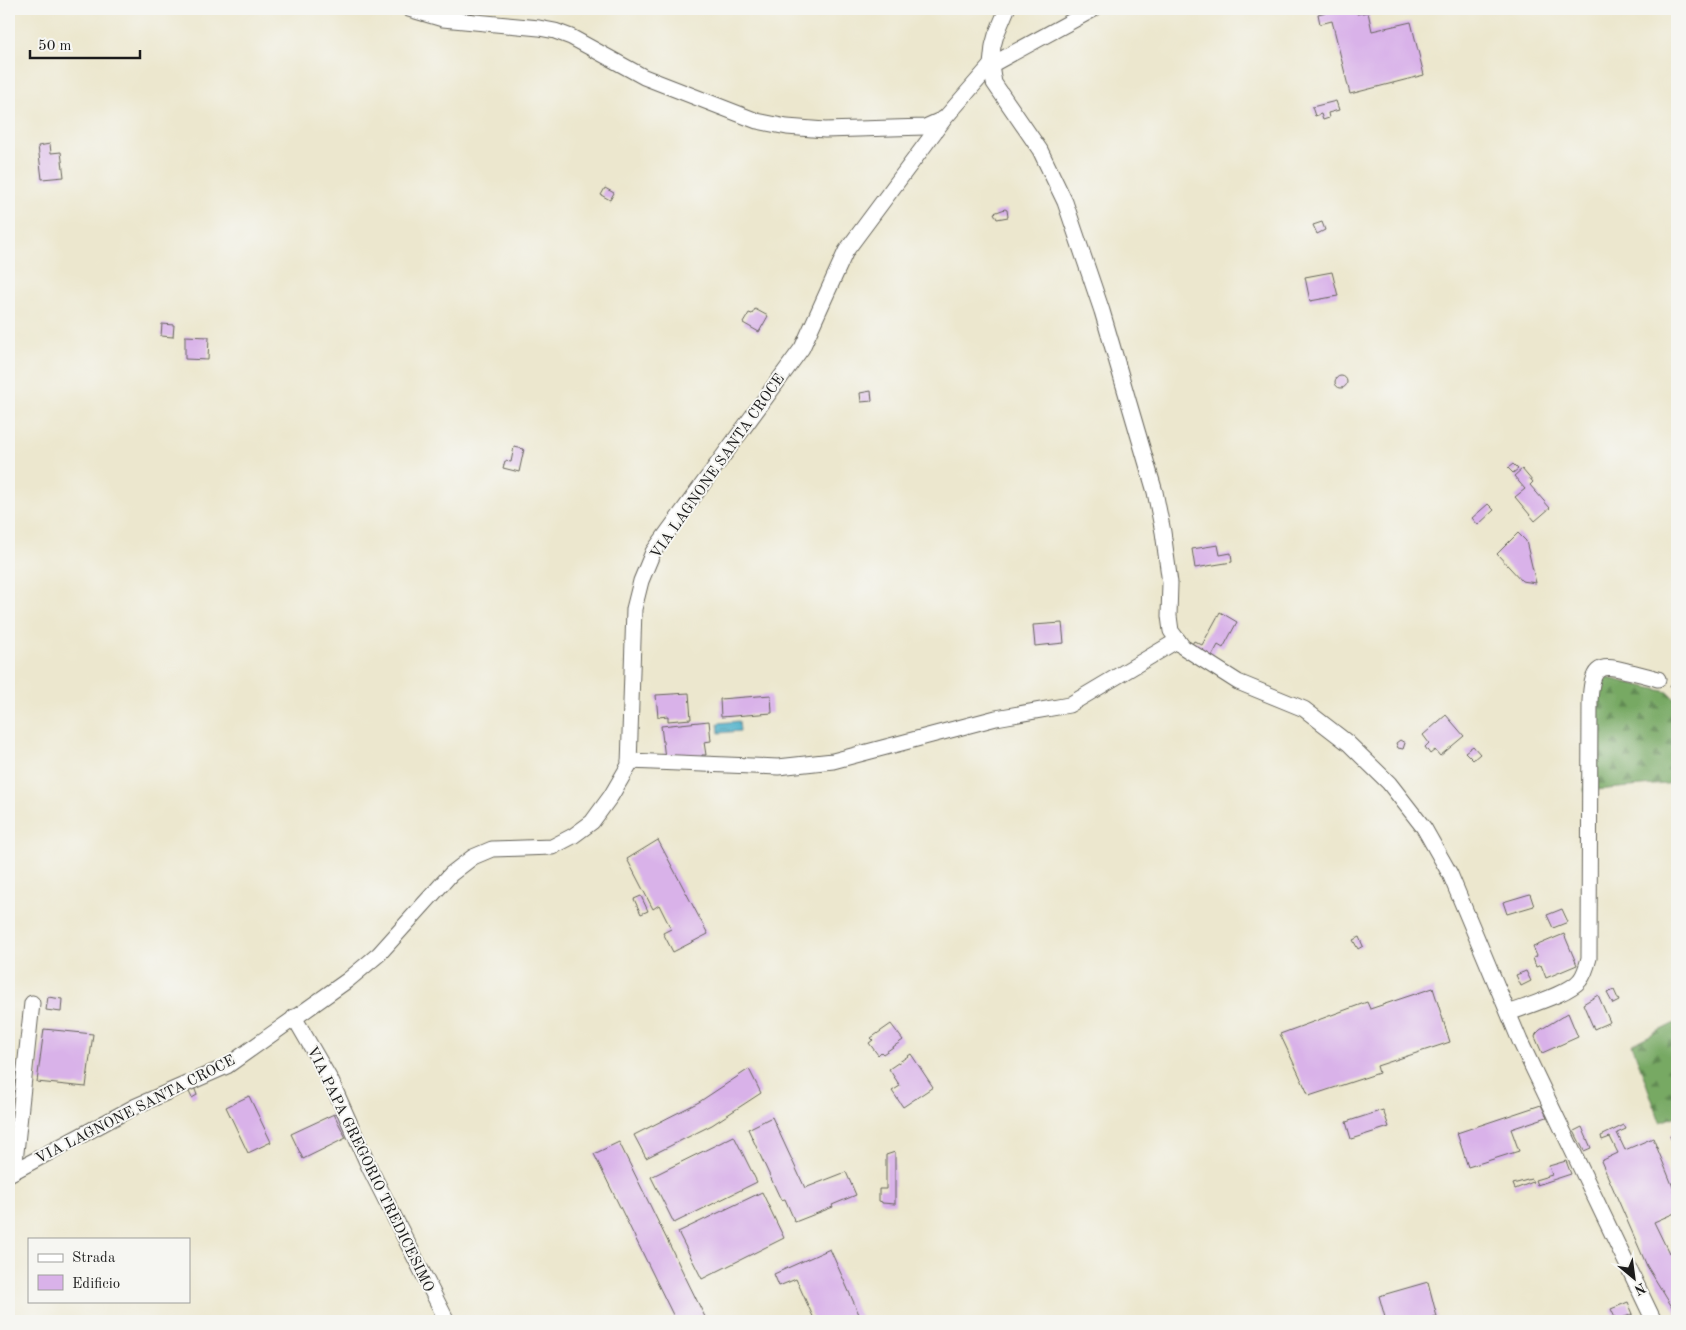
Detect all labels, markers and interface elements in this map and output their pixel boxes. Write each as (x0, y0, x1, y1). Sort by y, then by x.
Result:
scale bar (30, 28, 140, 60)
text: 50 m (38, 39, 72, 54)
street label: VIA LAGNONE SANTA CROCE (649, 372, 788, 562)
street label: VIA PAPA GREGORIO TREDICESIMO (303, 1045, 436, 1295)
street label: VIA LAGNONE SANTA CROCE (34, 1053, 238, 1167)
legend (28, 1238, 190, 1302)
text: Strada (72, 1251, 116, 1266)
north arrow (1608, 1252, 1658, 1302)
text: Edificio (72, 1277, 120, 1292)
text: N (1631, 1280, 1648, 1297)

